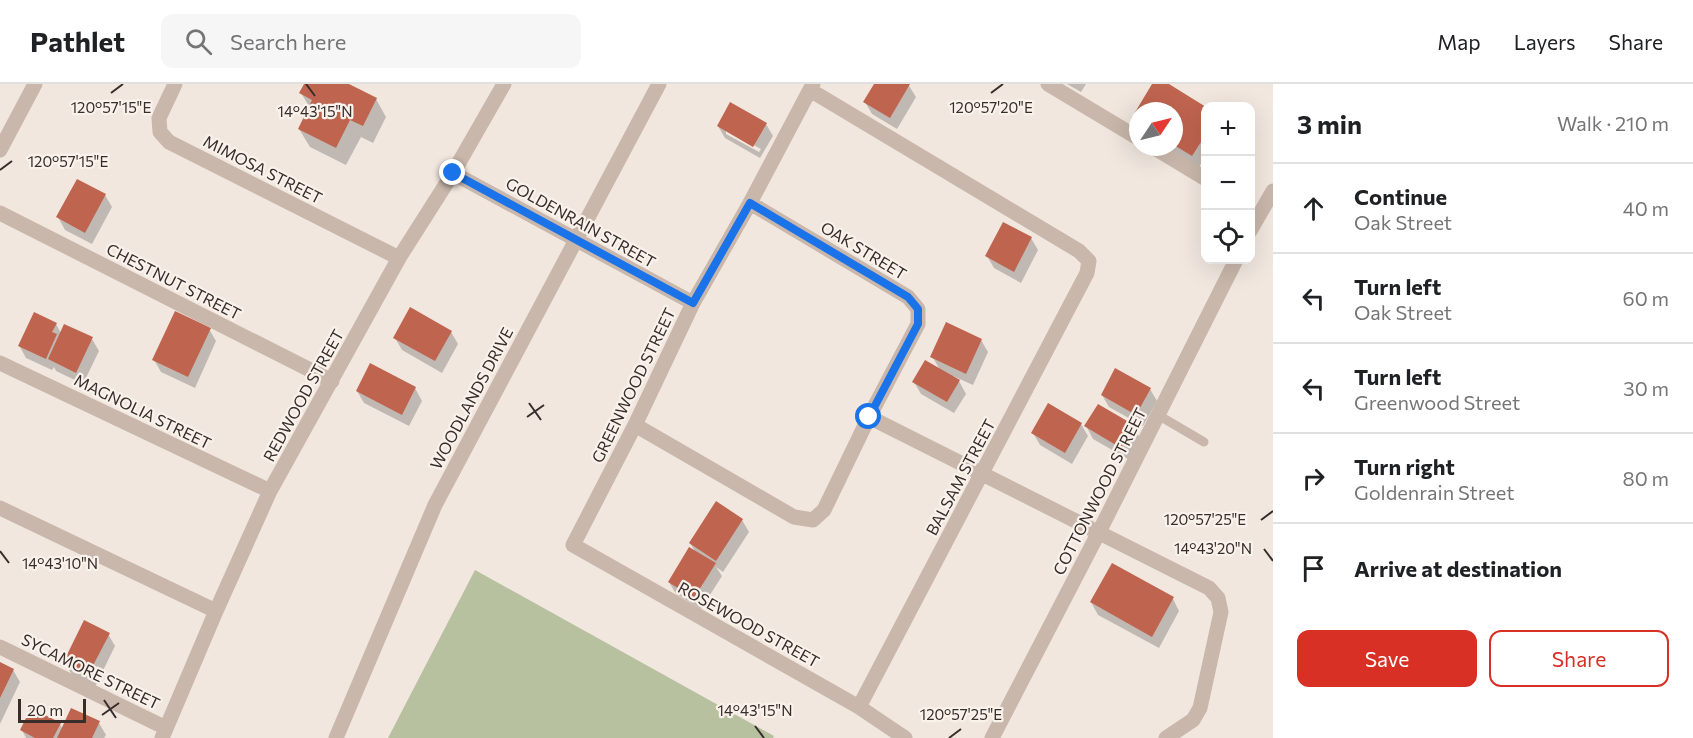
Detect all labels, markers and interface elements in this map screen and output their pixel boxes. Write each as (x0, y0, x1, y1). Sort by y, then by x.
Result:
search box (161, 14, 581, 68)
text: Pathlet (30, 24, 125, 58)
icon: search (182, 25, 215, 58)
text: Search here (230, 28, 346, 55)
text: Map (1437, 29, 1481, 54)
text: Layers (1514, 29, 1576, 54)
text: Share (1609, 29, 1663, 54)
text: 120°57'15"E (71, 98, 151, 116)
text: 120°57'20"E (949, 98, 1033, 116)
text: 14°43'15"N (278, 102, 352, 120)
north arrow (1129, 102, 1183, 156)
map controls (1201, 102, 1255, 264)
button: + (1201, 102, 1255, 156)
text: 3 min (1297, 108, 1362, 139)
text: Walk · 210 m (1557, 111, 1669, 135)
street label: MIMOSA STREET (200, 131, 326, 207)
text: 120°57'15"E (28, 152, 108, 170)
button: − (1201, 156, 1255, 210)
route end (439, 159, 465, 185)
street label: GOLDENRAIN STREET (503, 173, 659, 271)
text: Continue (1354, 183, 1447, 210)
icon: ahead (1297, 192, 1330, 225)
text: 40 m (1623, 196, 1669, 220)
button: locate (1201, 210, 1255, 264)
text: Oak Street (1354, 210, 1452, 234)
street label: OAK STREET (818, 217, 910, 283)
street label: CHESTNUT STREET (104, 239, 244, 323)
text: Turn left (1354, 273, 1441, 300)
icon: left (1297, 282, 1330, 315)
text: 60 m (1623, 286, 1669, 310)
text: Oak Street (1354, 300, 1452, 324)
street label: GREENWOOD STREET (587, 304, 679, 466)
street label: WOODLANDS DRIVE (426, 324, 516, 472)
street label: REDWOOD STREET (259, 326, 347, 464)
text: Turn left (1354, 363, 1441, 390)
street label: MAGNOLIA STREET (71, 370, 215, 452)
icon: left (1297, 372, 1330, 405)
text: 30 m (1623, 376, 1669, 400)
text: Greenwood Street (1354, 390, 1520, 414)
route start (855, 403, 881, 429)
street label: COTTONWOOD STREET (1049, 404, 1149, 578)
street label: BALSAM STREET (921, 416, 999, 538)
text: Turn right (1354, 453, 1455, 480)
icon: right (1297, 462, 1330, 495)
text: 80 m (1623, 466, 1669, 490)
text: Goldenrain Street (1354, 480, 1514, 504)
text: 120°57'25"E (1164, 510, 1246, 528)
text: 14°43'20"N (1174, 539, 1252, 557)
icon: arrive (1297, 552, 1330, 585)
text: 14°43'10"N (22, 554, 98, 572)
text: Arrive at destination (1354, 555, 1562, 582)
street label: ROSEWOOD STREET (675, 577, 823, 671)
street label: SYCAMORE STREET (19, 629, 163, 713)
button: Save (1297, 630, 1477, 687)
button: Share (1489, 630, 1669, 687)
scale bar (18, 696, 86, 724)
text: 20 m (27, 700, 63, 719)
text: 14°43'15"N (718, 701, 792, 719)
text: 120°57'25"E (920, 705, 1002, 723)

